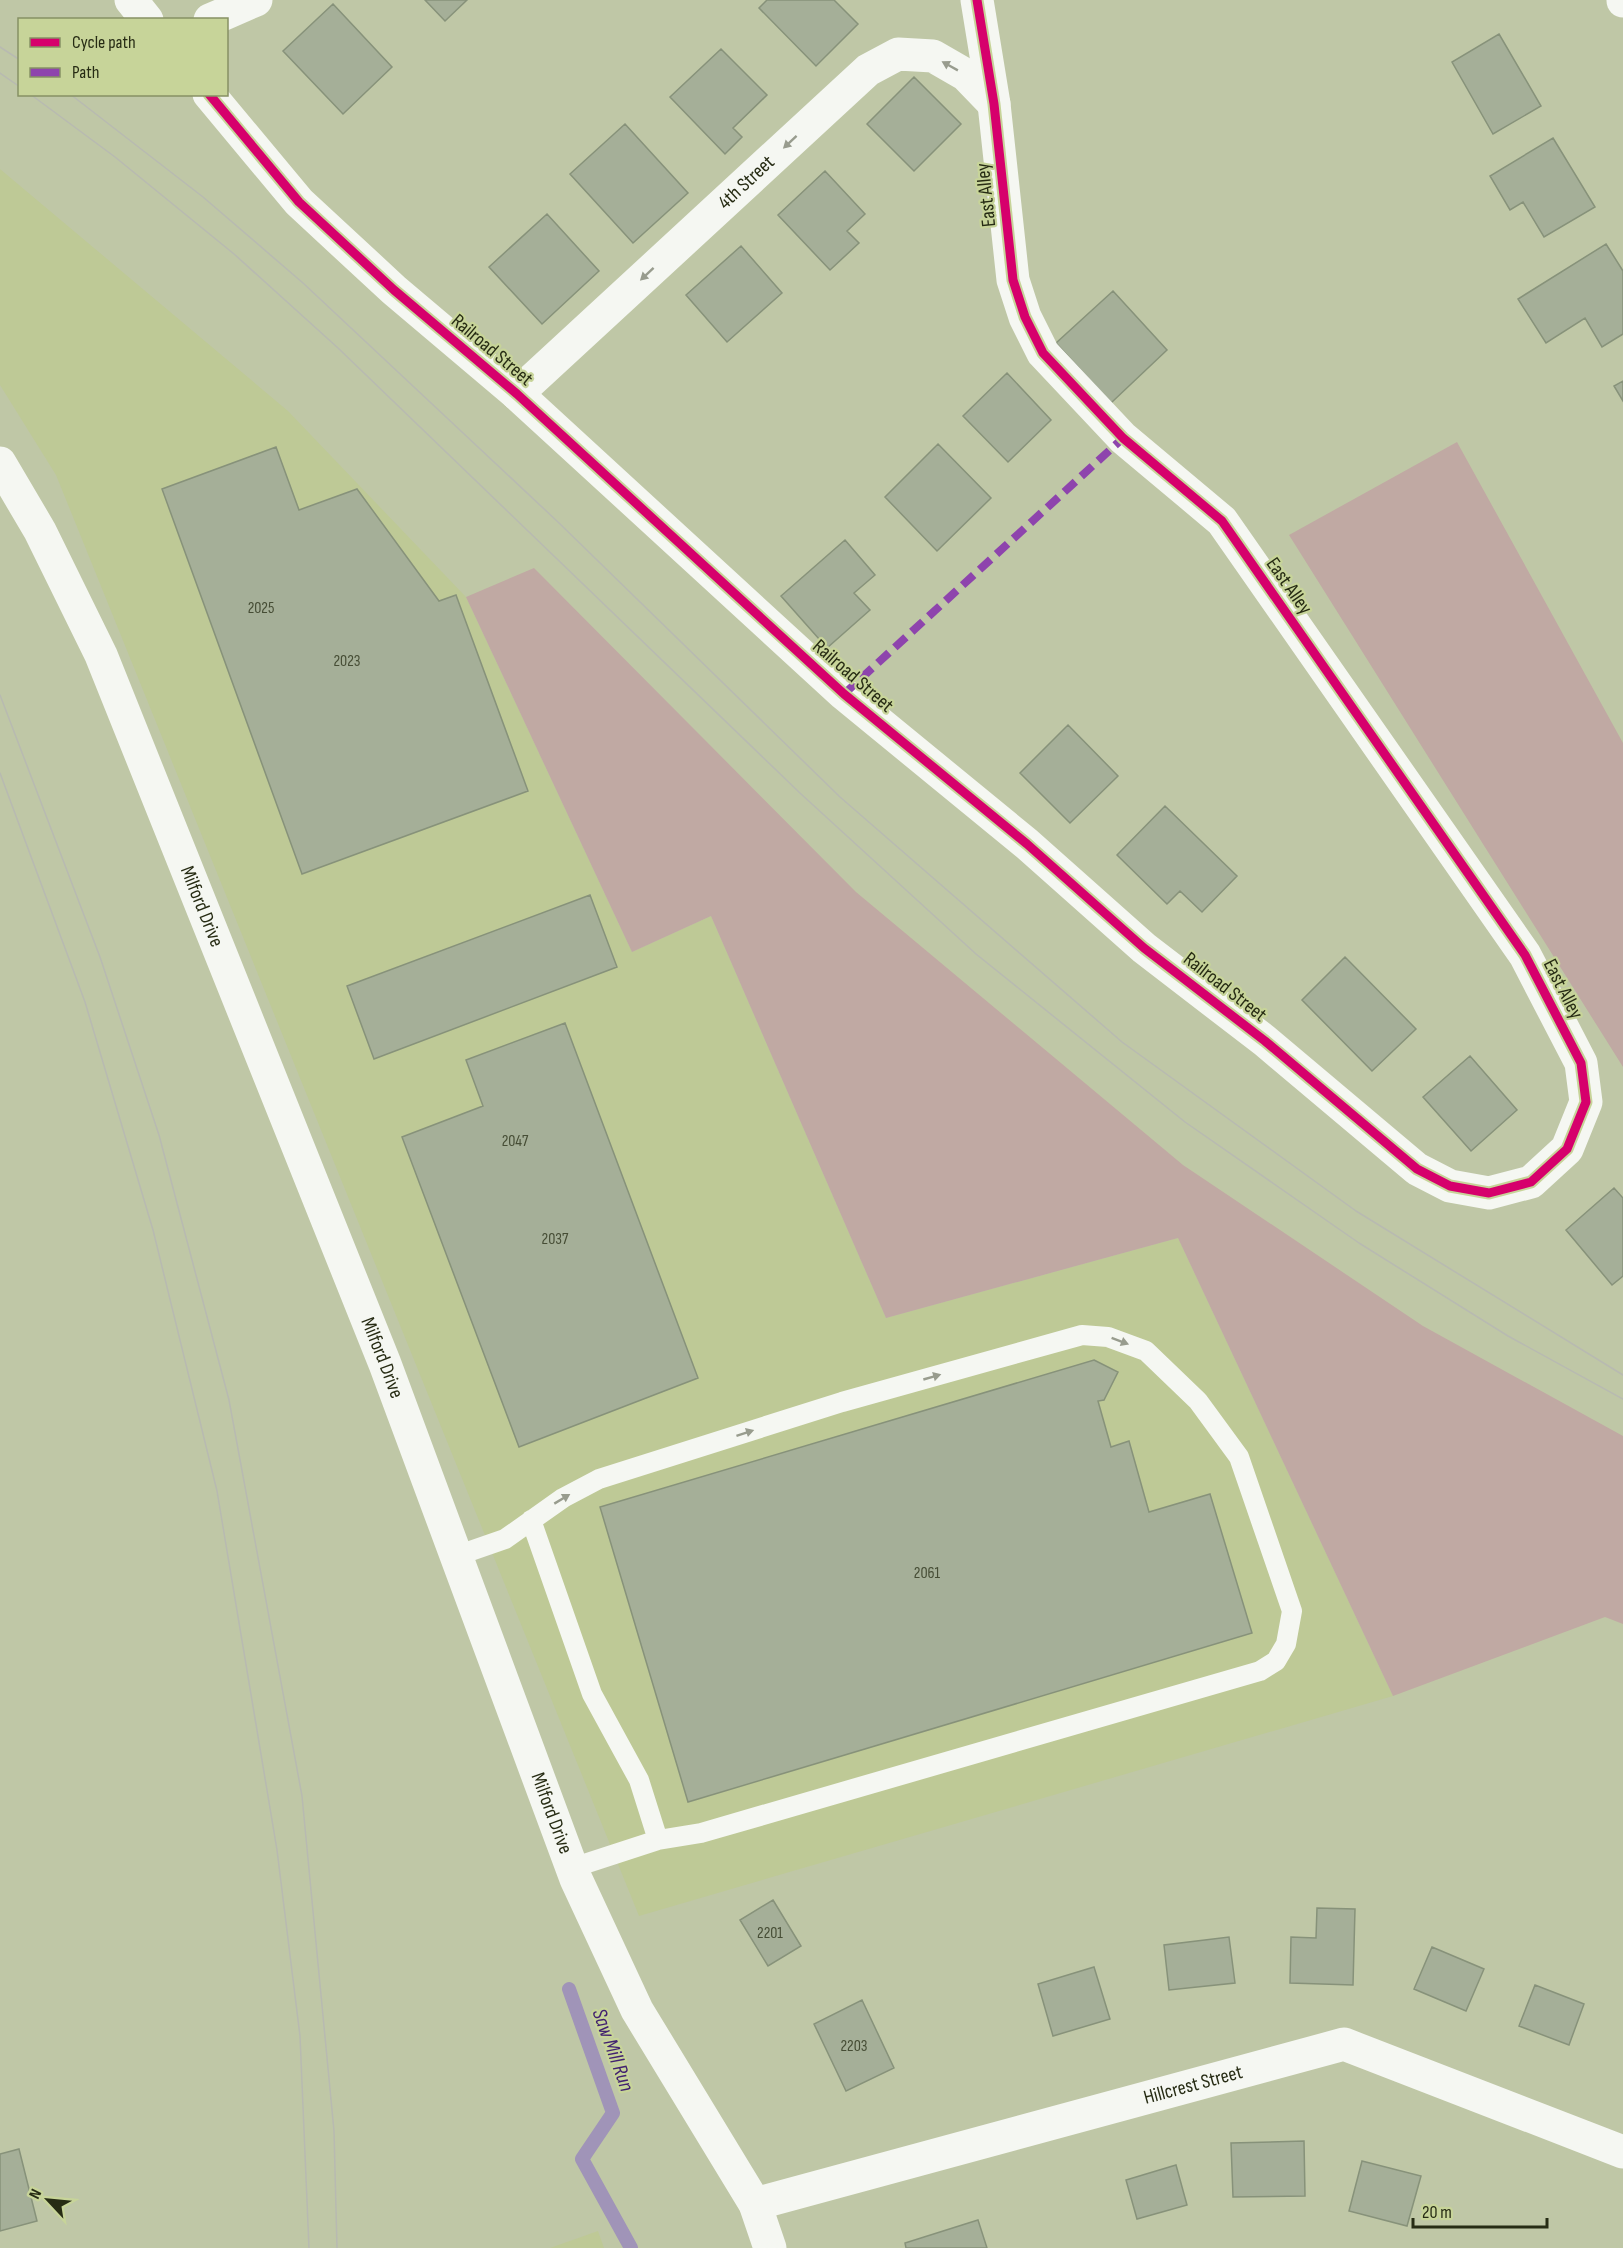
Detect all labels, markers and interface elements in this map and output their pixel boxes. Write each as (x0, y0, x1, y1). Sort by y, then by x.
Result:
legend (18, 18, 228, 96)
text: Cycle path (72, 32, 136, 53)
one-way arrow (941, 61, 958, 71)
text: Path (72, 62, 100, 83)
one-way arrow (783, 135, 798, 148)
street label: 4th Street (713, 150, 780, 214)
street label: East Alley (971, 162, 1001, 228)
one-way arrow (640, 267, 654, 281)
street label: Railroad Street (446, 309, 538, 391)
street label: East Alley (1261, 553, 1317, 619)
house number: 2025 (248, 599, 274, 618)
street label: Railroad Street (808, 634, 898, 718)
house number: 2023 (333, 652, 361, 671)
street label: Milford Drive (175, 863, 229, 950)
street label: Railroad Street (1179, 947, 1271, 1027)
street label: East Alley (1538, 955, 1588, 1023)
house number: 2047 (502, 1132, 529, 1151)
house number: 2037 (542, 1230, 569, 1249)
street label: Milford Drive (356, 1314, 409, 1402)
one-way arrow (1111, 1337, 1129, 1347)
one-way arrow (923, 1372, 941, 1381)
one-way arrow (736, 1428, 754, 1437)
one-way arrow (554, 1493, 570, 1504)
house number: 2061 (914, 1564, 941, 1583)
street label: Milford Drive (526, 1769, 578, 1857)
house number: 2201 (757, 1924, 783, 1943)
water label: Saw Mill Run (587, 2005, 640, 2095)
house number: 2203 (840, 2037, 868, 2056)
street label: Hillcrest Street (1141, 2060, 1245, 2110)
north arrow (18, 2170, 78, 2230)
text: N (25, 2186, 46, 2202)
scale bar (1413, 2191, 1546, 2229)
text: 20 m (1422, 2202, 1452, 2223)

